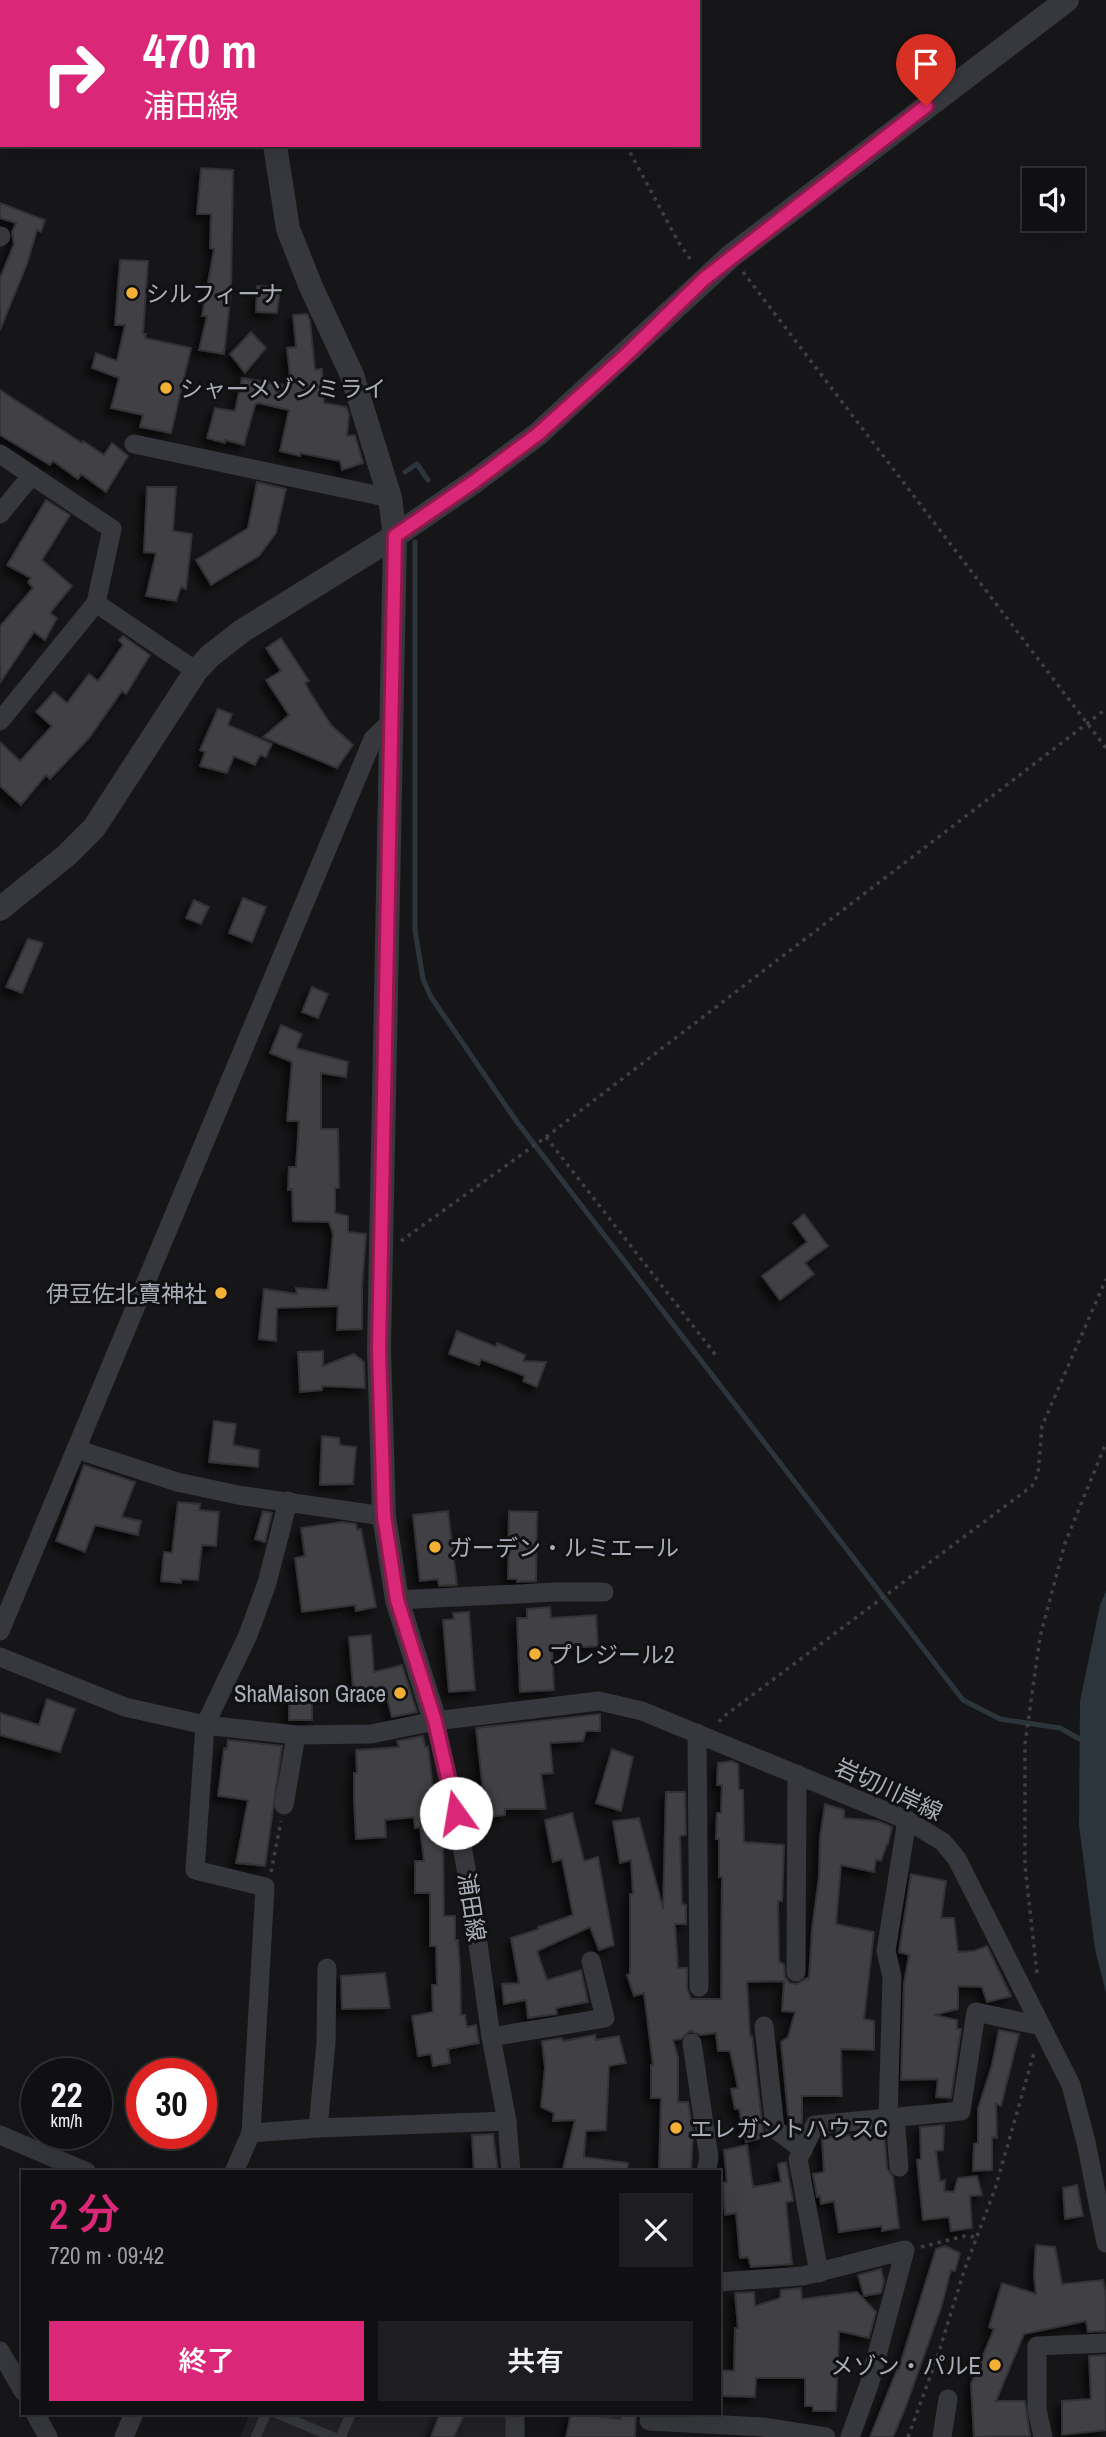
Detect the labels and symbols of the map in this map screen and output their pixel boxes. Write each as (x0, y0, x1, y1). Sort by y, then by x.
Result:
pin (896, 34, 956, 106)
place label: シルフィーナ (146, 278, 284, 309)
marker: シルフィーナ (124, 285, 140, 301)
place label: シャーメゾンミライ (180, 373, 386, 404)
marker: シャーメゾンミライ (158, 380, 174, 396)
place label: 伊豆佐北賣神社 (46, 1278, 207, 1309)
marker: 伊豆佐北賣神社 (213, 1285, 229, 1301)
place label: ガーデン・ルミエール (449, 1532, 679, 1563)
marker: ガーデン・ルミエール (427, 1539, 443, 1555)
place label: プレジール2 (549, 1639, 675, 1670)
marker: プレジール2 (527, 1646, 543, 1662)
place label: ShaMaison Grace (234, 1678, 386, 1709)
marker: ShaMaison Grace (392, 1685, 408, 1701)
street label: 岩切川岸線 (830, 1751, 948, 1827)
position arrow (419, 1776, 493, 1850)
street label: 浦田線 (451, 1871, 493, 1943)
speed limit sign: 30 (126, 2058, 217, 2149)
place label: エレガントハウスC (690, 2113, 888, 2144)
marker: エレガントハウスC (668, 2120, 684, 2136)
place label: メゾン・パルE (830, 2350, 981, 2381)
marker: メゾン・パルE (987, 2357, 1003, 2373)

